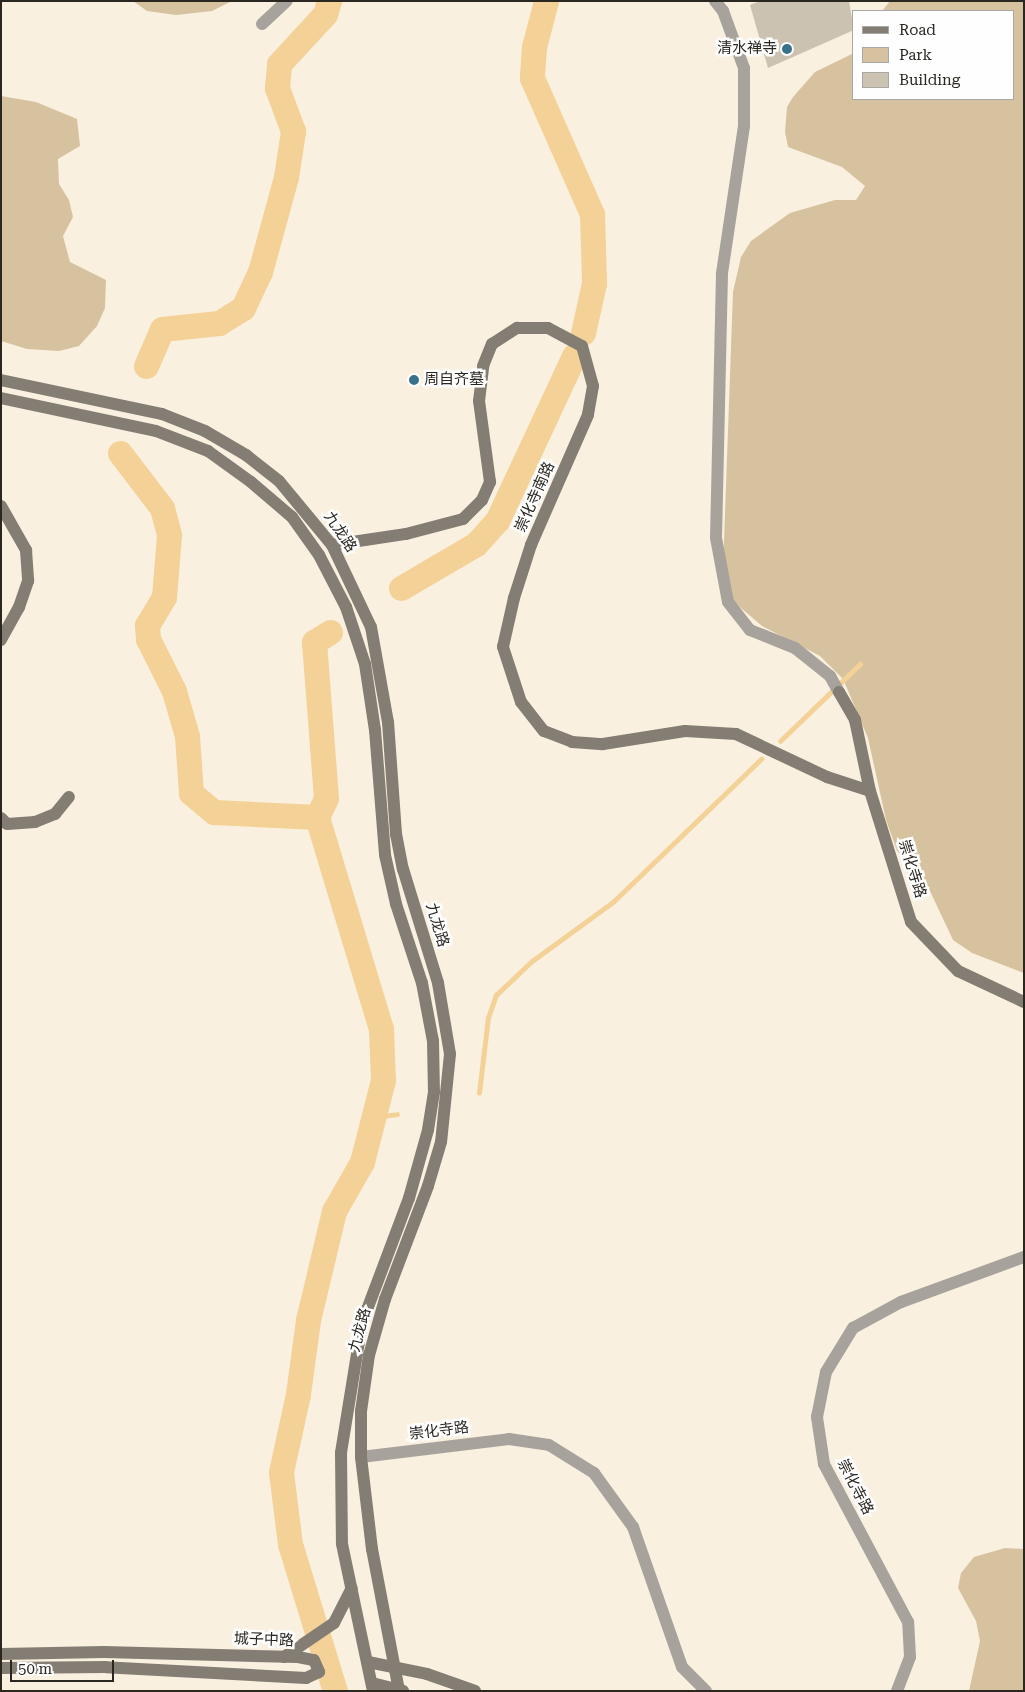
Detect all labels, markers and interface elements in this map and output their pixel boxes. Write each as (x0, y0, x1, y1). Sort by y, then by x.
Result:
legend (852, 10, 1015, 100)
text: Road (899, 21, 936, 39)
place label: 清水禅寺 (717, 40, 777, 58)
marker: 清水禅寺 (781, 43, 793, 55)
text: Park (899, 46, 932, 64)
text: Building (899, 71, 960, 89)
place label: 周自齐墓 (424, 371, 484, 389)
marker: 周自齐墓 (408, 374, 420, 386)
street label: 崇化寺南路 (512, 459, 558, 535)
street label: 九龙路 (320, 508, 360, 556)
street label: 崇化寺路 (895, 838, 929, 900)
street label: 九龙路 (422, 901, 452, 949)
street label: 九龙路 (345, 1306, 375, 1354)
street label: 崇化寺路 (408, 1418, 470, 1444)
street label: 崇化寺路 (833, 1456, 877, 1518)
street label: 城子中路 (234, 1630, 294, 1650)
scale bar (12, 1650, 116, 1682)
text: 50 m (18, 1660, 52, 1678)

